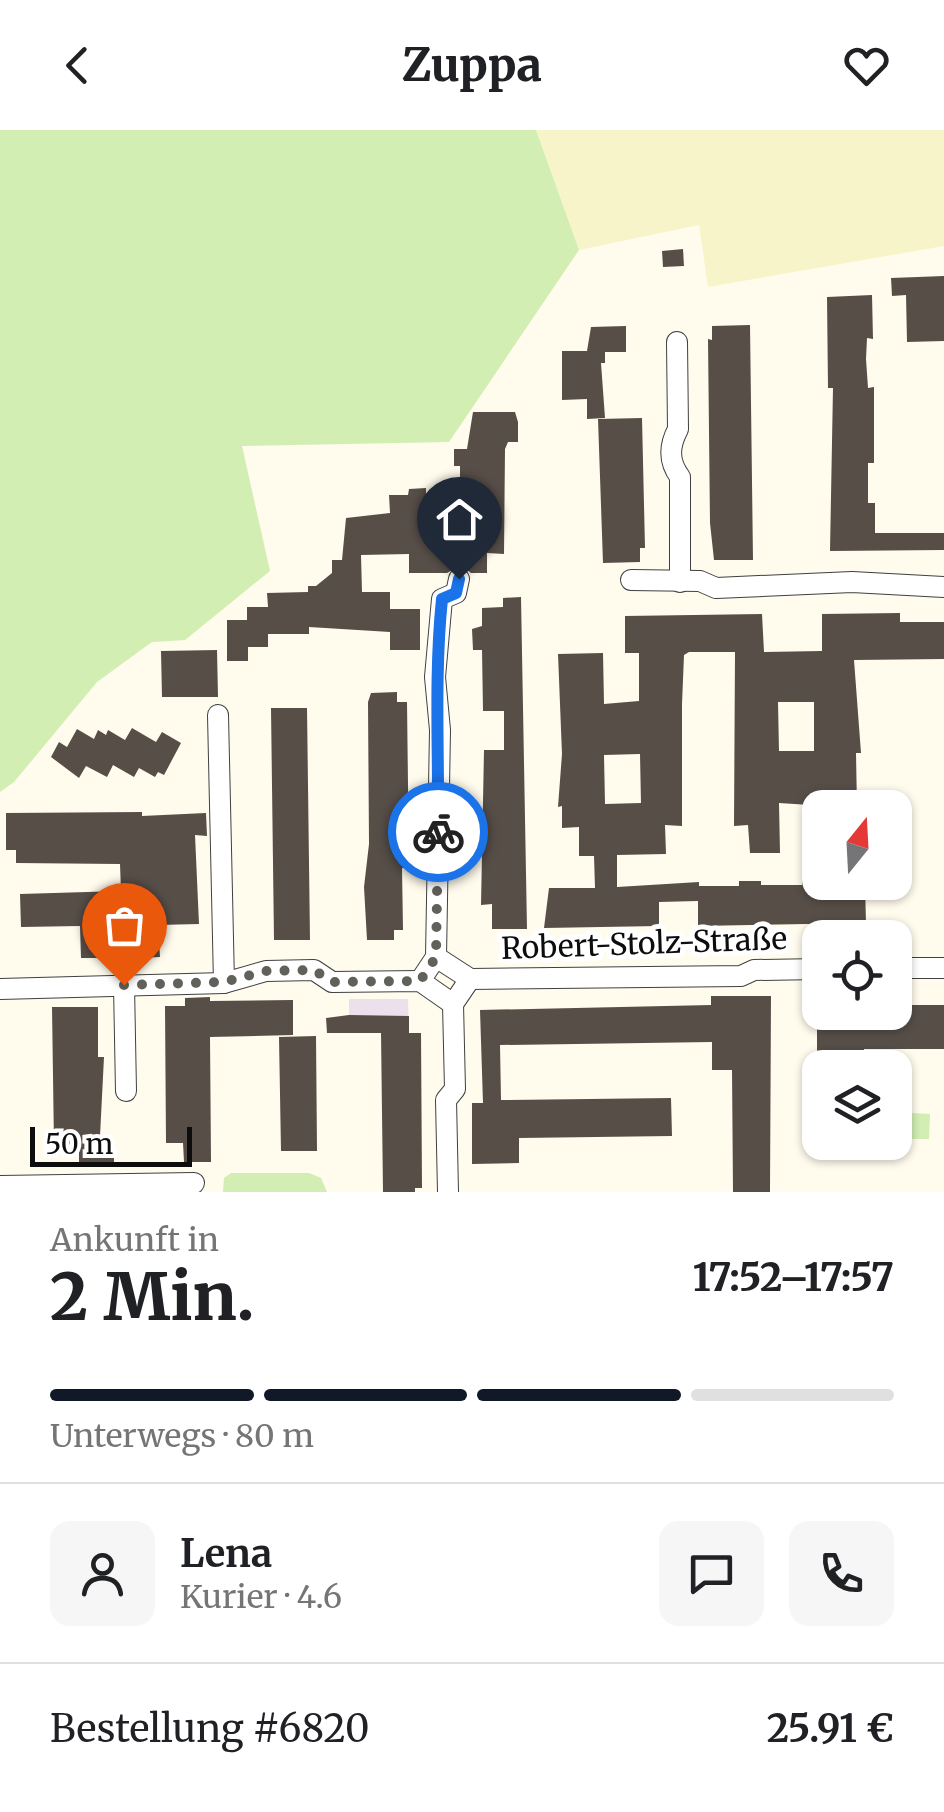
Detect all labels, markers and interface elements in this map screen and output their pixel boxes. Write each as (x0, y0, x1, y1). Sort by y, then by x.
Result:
text: Zuppa (402, 37, 542, 93)
icon: back (50, 38, 105, 93)
icon: heart (839, 38, 894, 93)
pin (417, 477, 502, 580)
icon: home (432, 492, 487, 547)
courier (388, 782, 488, 882)
north arrow (802, 790, 912, 900)
map controls (802, 790, 912, 1160)
icon: bike (411, 805, 466, 860)
pin (82, 883, 167, 986)
icon: bag (97, 898, 152, 953)
street label: Robert-Stolz-Straße (500, 919, 788, 967)
button: locate (802, 920, 912, 1030)
button: layers (802, 1050, 912, 1160)
scale bar (30, 1122, 192, 1166)
text: 50 m (45, 1126, 113, 1162)
text: Ankunft in (50, 1220, 219, 1260)
text: 17:52–17:57 (693, 1254, 894, 1301)
text: 2 Min. (50, 1256, 255, 1338)
text: Unterwegs · 80 m (50, 1416, 314, 1456)
button: person (50, 1521, 155, 1626)
button: chat (659, 1521, 764, 1626)
button: phone (789, 1521, 894, 1626)
text: Lena (180, 1530, 272, 1577)
text: Kurier · 4.6 (180, 1577, 342, 1617)
text: Bestellung #6820 (50, 1705, 370, 1752)
text: 25.91 € (767, 1705, 894, 1752)

